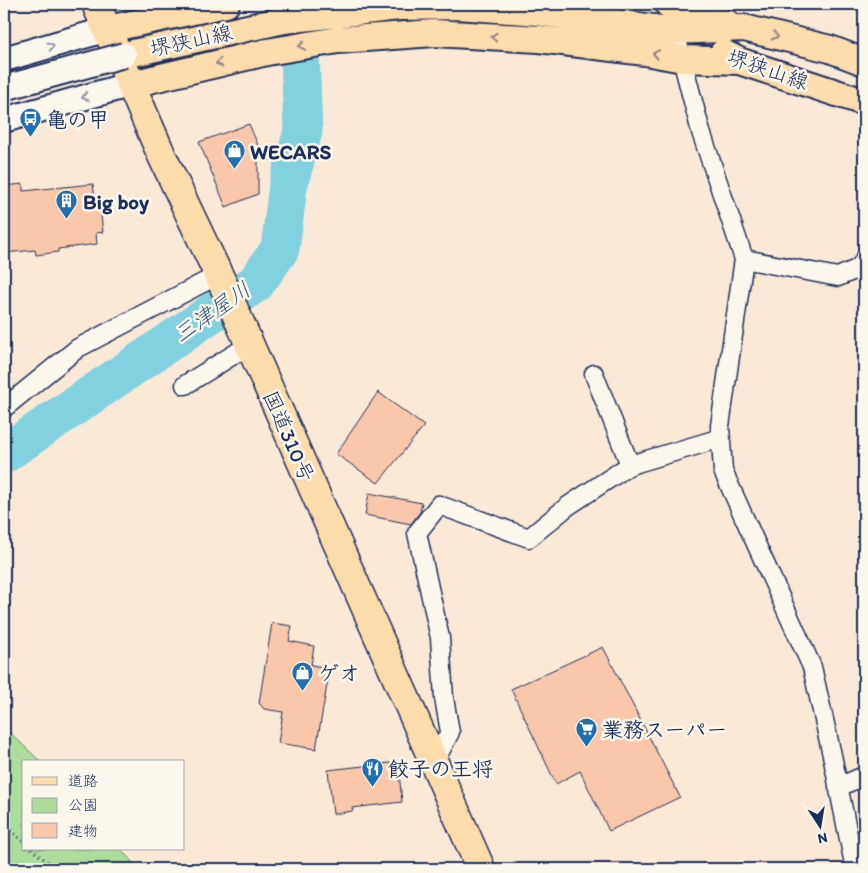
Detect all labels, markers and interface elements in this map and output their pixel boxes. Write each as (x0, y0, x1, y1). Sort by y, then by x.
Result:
street label: 堺狭山線 (147, 19, 235, 61)
one-way arrow (770, 30, 779, 41)
one-way arrow (490, 31, 498, 42)
one-way arrow (298, 40, 306, 51)
one-way arrow (46, 41, 54, 51)
street label: 堺狭山線 (724, 44, 812, 94)
one-way arrow (651, 49, 660, 60)
one-way arrow (215, 57, 223, 68)
one-way arrow (80, 91, 89, 102)
bus stop icon: 亀の甲 (18, 107, 42, 138)
place label: 亀の甲 (46, 107, 109, 132)
shop icon: WECARS (222, 139, 246, 170)
place label: WECARS (250, 139, 331, 164)
building icon: Big boy (55, 189, 79, 220)
place label: Big boy (83, 189, 150, 215)
water label: 三津屋川 (168, 276, 256, 348)
street label: 国道310号 (258, 387, 320, 485)
shop icon: ゲオ (290, 660, 314, 691)
place label: ゲオ (318, 660, 360, 685)
supermarket icon: 業務スーパー (574, 717, 598, 748)
place label: 業務スーパー (602, 717, 727, 742)
restaurant icon: 餃子の王将 (360, 756, 384, 787)
place label: 餃子の王将 (388, 756, 493, 781)
legend (22, 760, 185, 850)
text: 道路 (68, 772, 98, 790)
text: 公園 (68, 796, 98, 814)
north arrow (796, 800, 846, 850)
text: 建物 (68, 822, 98, 840)
text: N (816, 829, 829, 848)

